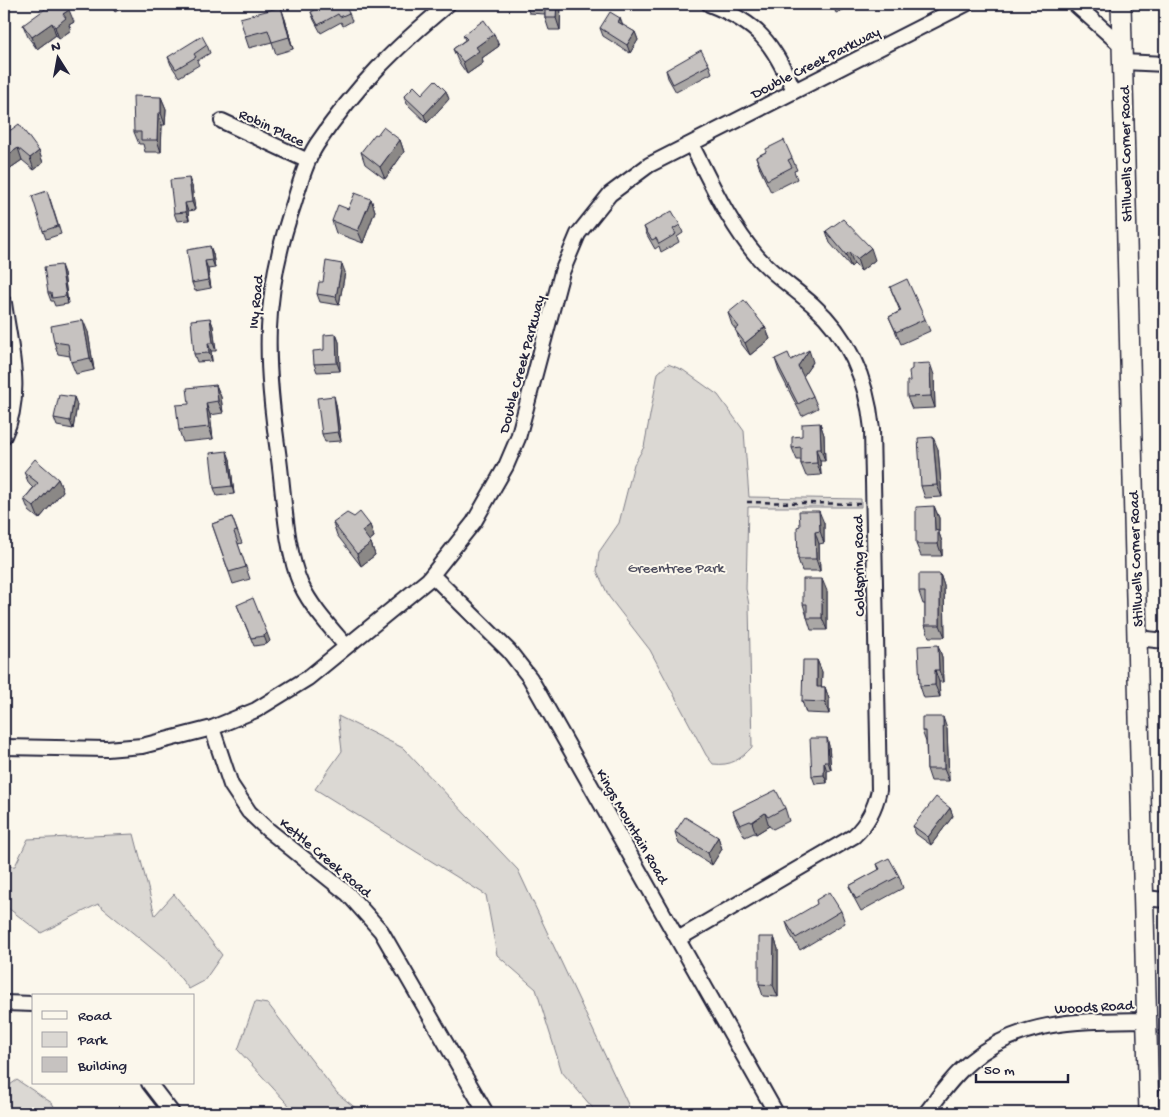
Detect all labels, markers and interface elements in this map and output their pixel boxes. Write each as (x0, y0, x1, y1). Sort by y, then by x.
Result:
street label: Double Creek Parkway (748, 23, 884, 105)
north arrow (32, 32, 82, 82)
text: N (50, 38, 62, 57)
street label: Stillwells Corner Road (1117, 85, 1137, 222)
street label: Robin Place (236, 106, 307, 152)
street label: Ivy Road (245, 273, 269, 330)
street label: Double Creek Parkway (496, 293, 550, 436)
street label: Stillwells Corner Road (1126, 490, 1148, 627)
street label: Coldspring Road (850, 514, 870, 617)
park label: Greentree Park (628, 560, 726, 578)
street label: Kings Mountain Road (591, 766, 672, 889)
street label: Kettle Creek Road (275, 815, 375, 903)
legend (32, 994, 195, 1084)
street label: Woods Road (1054, 997, 1135, 1019)
text: Road (78, 1008, 112, 1026)
text: Park (77, 1032, 108, 1050)
scale bar (976, 1052, 1069, 1084)
text: Building (77, 1058, 127, 1076)
text: 50 m (984, 1062, 1015, 1080)

